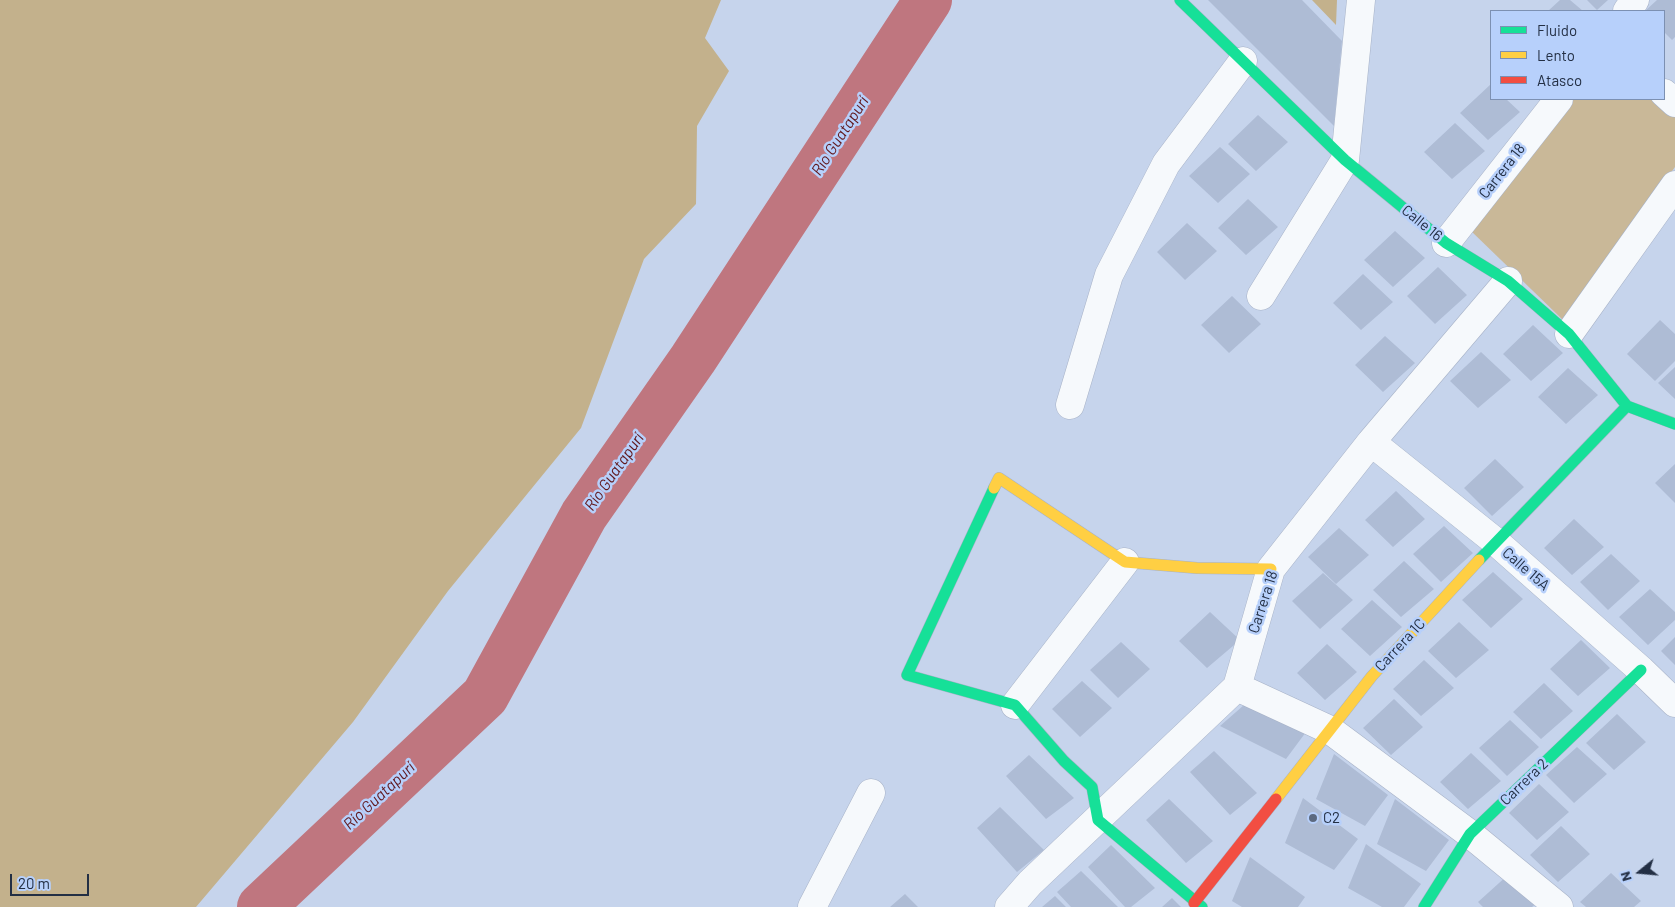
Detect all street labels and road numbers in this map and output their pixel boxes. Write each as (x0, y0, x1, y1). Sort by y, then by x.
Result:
street label: Carrera 18 (1475, 140, 1529, 202)
street label: Calle 16 (1398, 201, 1446, 245)
street label: Calle 15A (1499, 544, 1553, 594)
street label: Carrera 18 (1244, 568, 1282, 636)
street label: Carrera 1C (1371, 615, 1429, 675)
street label: Carrera 2 (1496, 755, 1552, 809)

